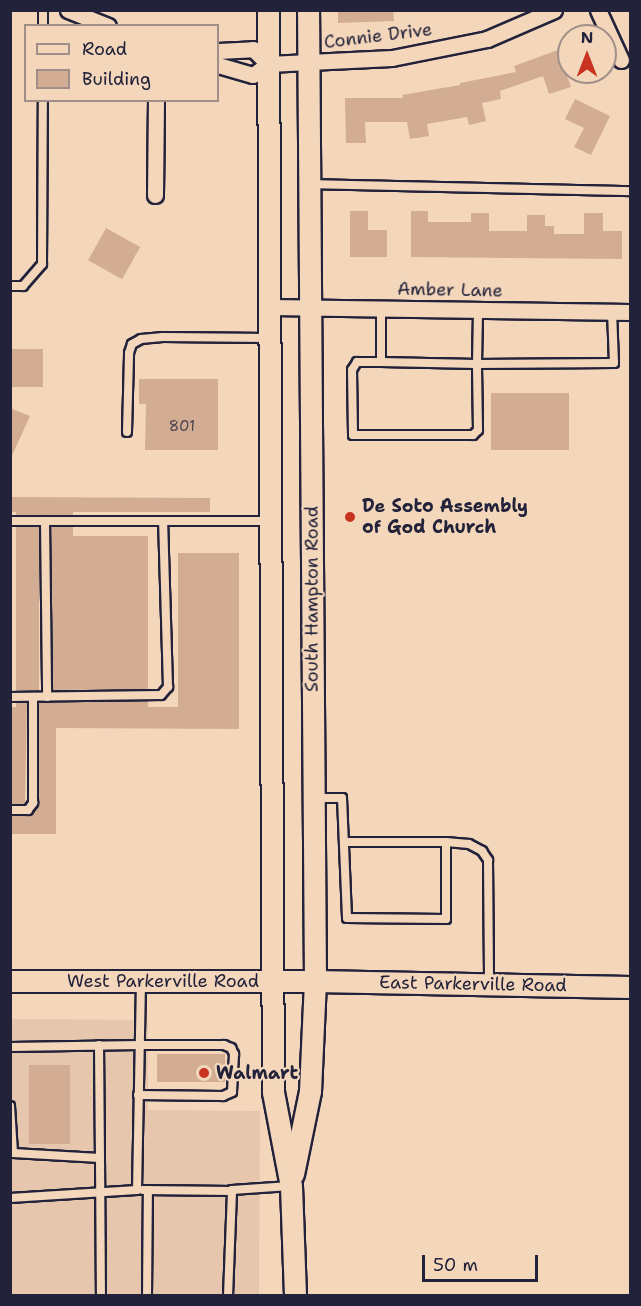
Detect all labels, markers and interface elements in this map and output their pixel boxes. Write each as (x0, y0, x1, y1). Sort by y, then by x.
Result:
street label: Connie Drive (323, 19, 433, 53)
legend (24, 24, 219, 102)
north arrow (557, 24, 617, 84)
text: N (581, 27, 593, 48)
text: Road (82, 37, 127, 61)
text: Building (82, 67, 151, 91)
street label: Amber Lane (397, 278, 503, 302)
house number: 801 (169, 418, 195, 436)
place label: De Soto Assembly of God Church (362, 496, 528, 538)
street label: South Hampton Road (301, 506, 323, 692)
marker: De Soto Assembly of God Church (343, 510, 357, 524)
street label: West Parkerville Road (67, 970, 259, 992)
street label: East Parkerville Road (379, 972, 567, 996)
place label: Walmart (216, 1062, 298, 1084)
marker: Walmart (197, 1066, 211, 1080)
scale bar (425, 1243, 540, 1281)
text: 50 m (433, 1253, 478, 1277)

